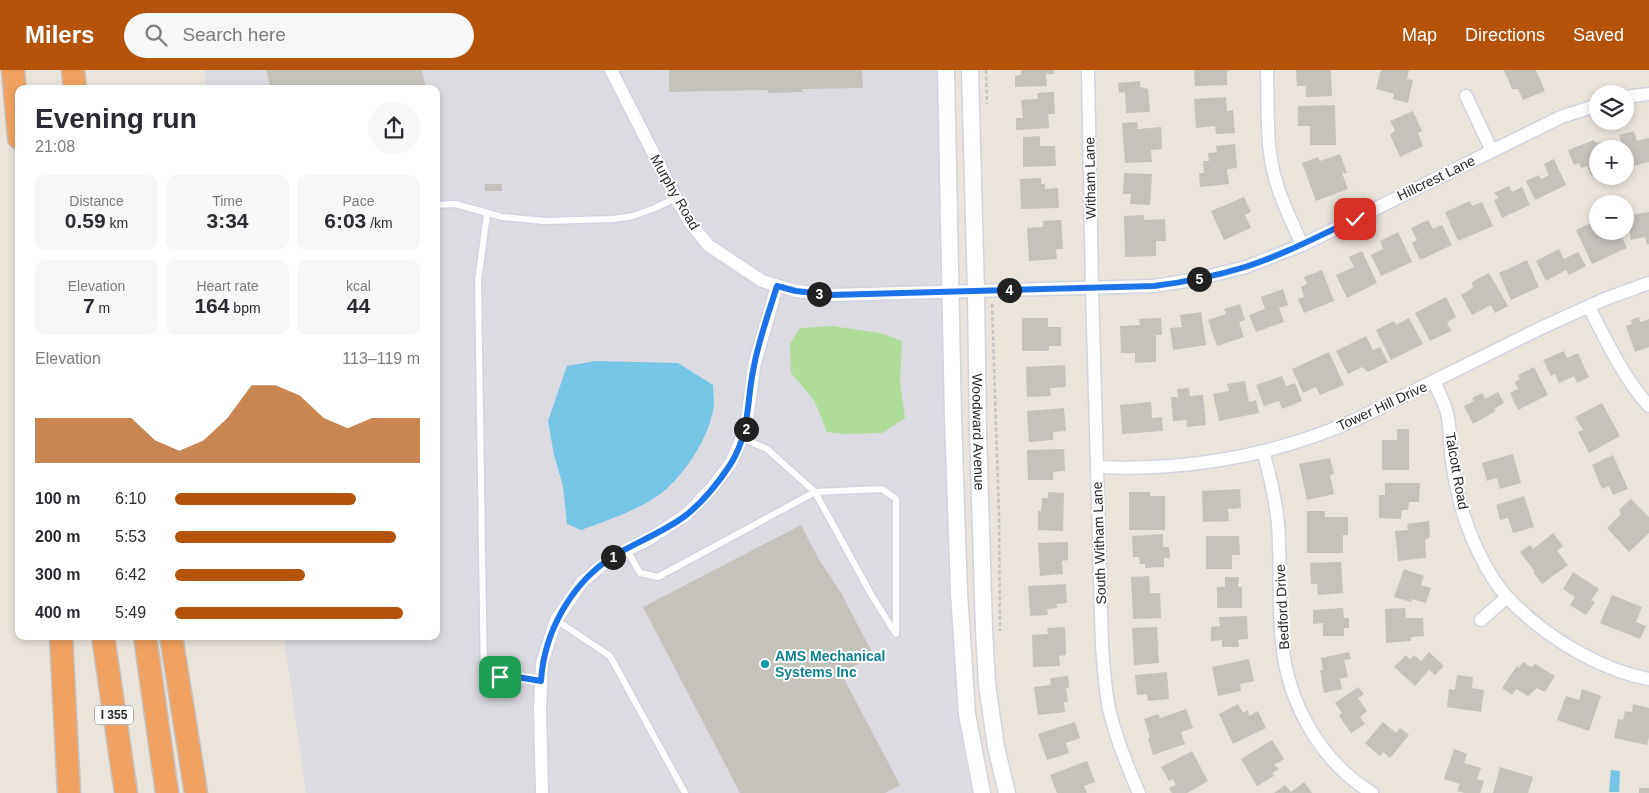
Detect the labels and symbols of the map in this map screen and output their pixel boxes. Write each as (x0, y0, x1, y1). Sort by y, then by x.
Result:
street label: Witham Lane (1081, 136, 1099, 219)
street label: Murphy Road (647, 152, 703, 232)
street label: Hillcrest Lane (1394, 152, 1478, 204)
pin (1334, 198, 1376, 240)
pin: 5 (1186, 266, 1212, 292)
pin: 4 (996, 278, 1022, 302)
pin: 3 (806, 282, 832, 306)
street label: Woodward Avenue (969, 373, 988, 491)
street label: Tower Hill Drive (1335, 378, 1430, 434)
pin: 2 (734, 416, 758, 442)
street label: Talcott Road (1442, 431, 1472, 511)
street label: South Witham Lane (1089, 481, 1109, 605)
pin: 1 (600, 544, 626, 570)
street label: Bedford Drive (1272, 564, 1292, 650)
place label: AMS Mechanical Systems Inc (775, 648, 885, 680)
pin (479, 656, 521, 698)
marker: AMS Mechanical Systems Inc (759, 658, 771, 670)
road number: I 355 (95, 706, 133, 724)

